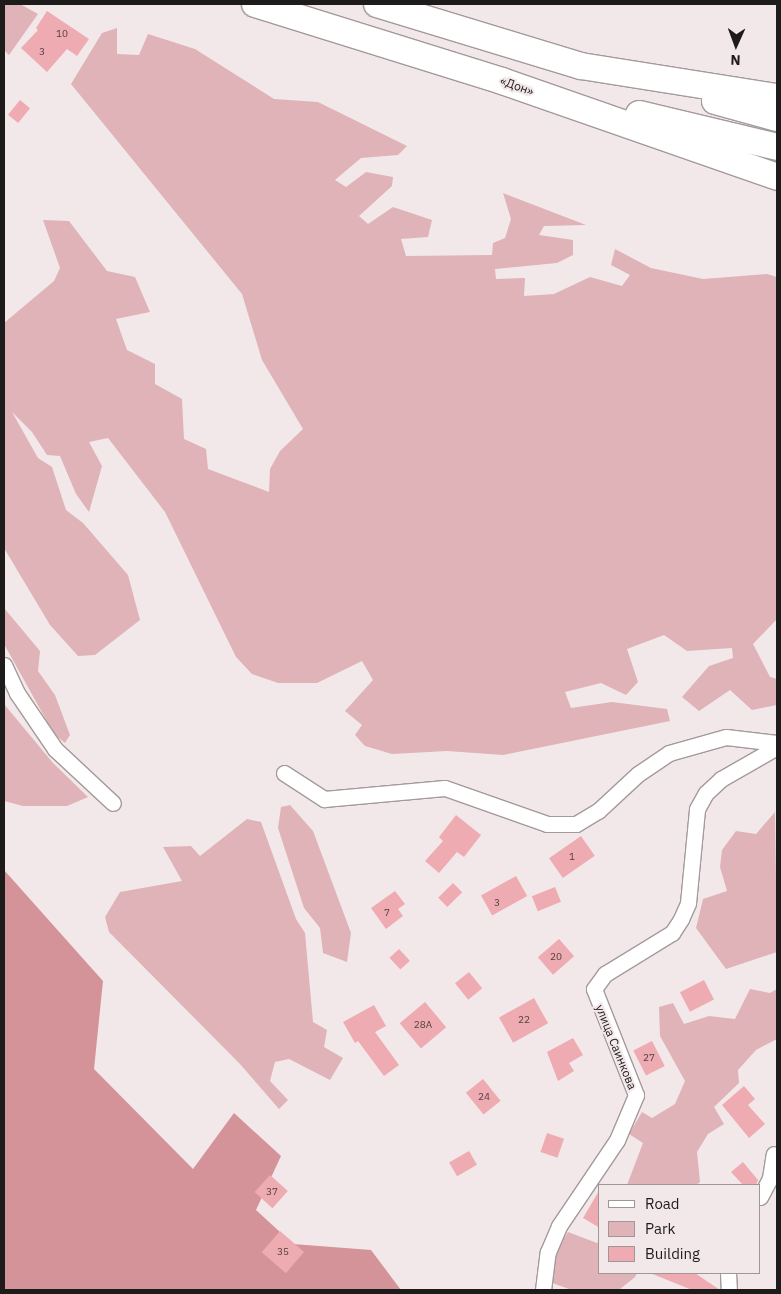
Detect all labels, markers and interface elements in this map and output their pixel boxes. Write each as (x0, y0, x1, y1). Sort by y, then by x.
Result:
north arrow (711, 20, 761, 70)
house number: 10 (56, 28, 68, 40)
house number: 3 (39, 46, 45, 58)
text: N (730, 51, 741, 69)
street label: «Дон» (498, 73, 536, 99)
house number: 1 (569, 851, 575, 863)
house number: 3 (494, 897, 500, 909)
house number: 7 (384, 907, 390, 919)
house number: 20 (550, 951, 562, 963)
street label: улица Саинкова (592, 1002, 640, 1092)
house number: 22 (518, 1014, 530, 1026)
house number: 28А (414, 1019, 432, 1031)
house number: 27 (643, 1052, 655, 1064)
house number: 24 (478, 1091, 490, 1103)
legend (598, 1184, 761, 1274)
house number: 37 (266, 1186, 278, 1198)
text: Road (645, 1194, 680, 1213)
text: Park (645, 1219, 675, 1238)
text: Building (645, 1244, 700, 1263)
house number: 35 (277, 1246, 289, 1258)

